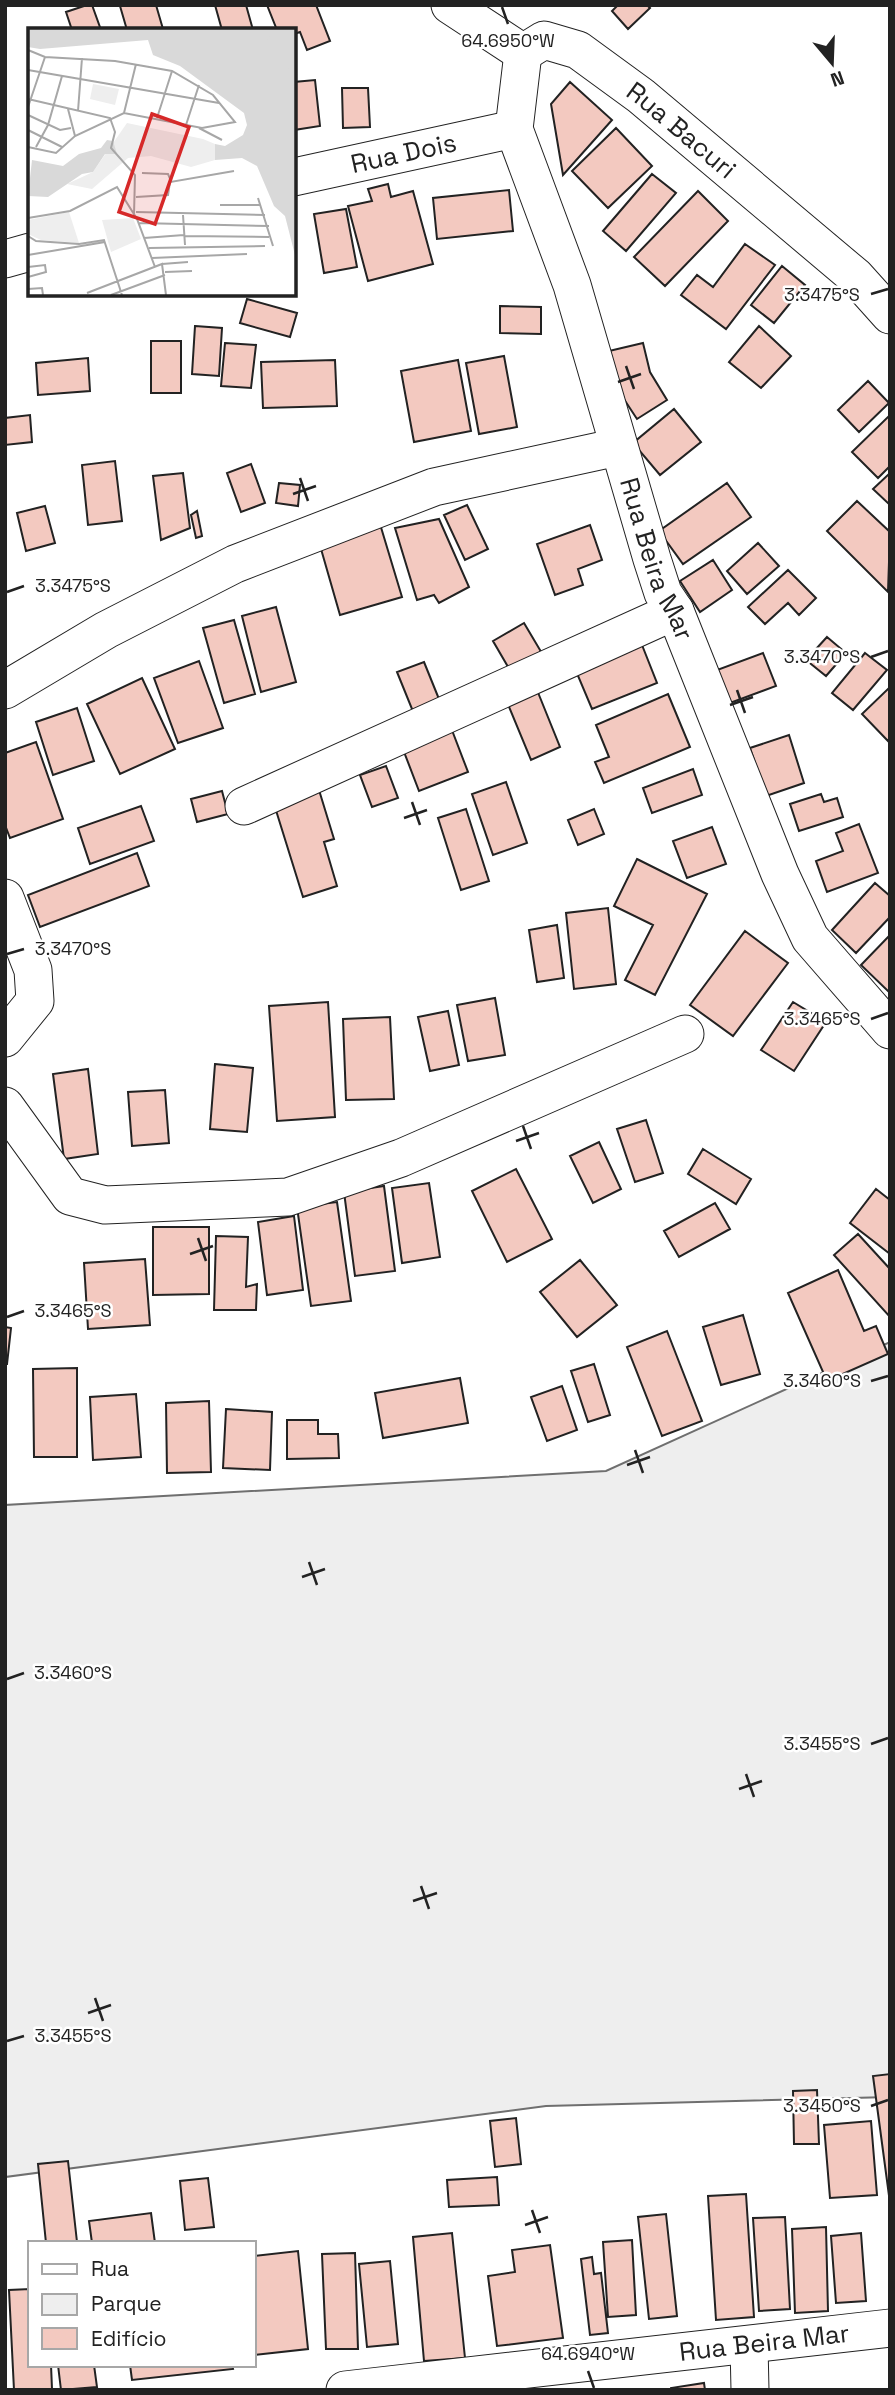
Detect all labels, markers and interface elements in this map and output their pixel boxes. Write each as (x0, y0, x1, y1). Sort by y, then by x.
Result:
inset map (28, 28, 296, 296)
north arrow (797, 28, 867, 98)
text: 64.6950°W (461, 29, 555, 52)
text: N (827, 65, 847, 92)
street label: Rua Bacuri (620, 74, 743, 186)
street label: Rua Dois (347, 125, 460, 181)
text: 3.3475°S (784, 283, 860, 306)
street label: Rua Beira Mar (612, 474, 702, 645)
text: 3.3475°S (35, 574, 111, 597)
text: 3.3470°S (784, 645, 860, 668)
text: 3.3470°S (35, 937, 111, 960)
text: 3.3465°S (783, 1007, 861, 1030)
text: 3.3465°S (34, 1299, 112, 1322)
text: 3.3460°S (783, 1369, 861, 1392)
text: 3.3460°S (34, 1661, 112, 1684)
text: 3.3455°S (783, 1732, 861, 1755)
text: 3.3455°S (34, 2024, 112, 2047)
text: 3.3450°S (783, 2094, 861, 2117)
legend (28, 2241, 256, 2367)
text: Rua (91, 2255, 129, 2282)
text: Parque (91, 2290, 162, 2317)
street label: Rua Beira Mar (677, 2316, 851, 2369)
text: Edifício (91, 2325, 167, 2352)
text: 64.6940°W (541, 2342, 635, 2365)

